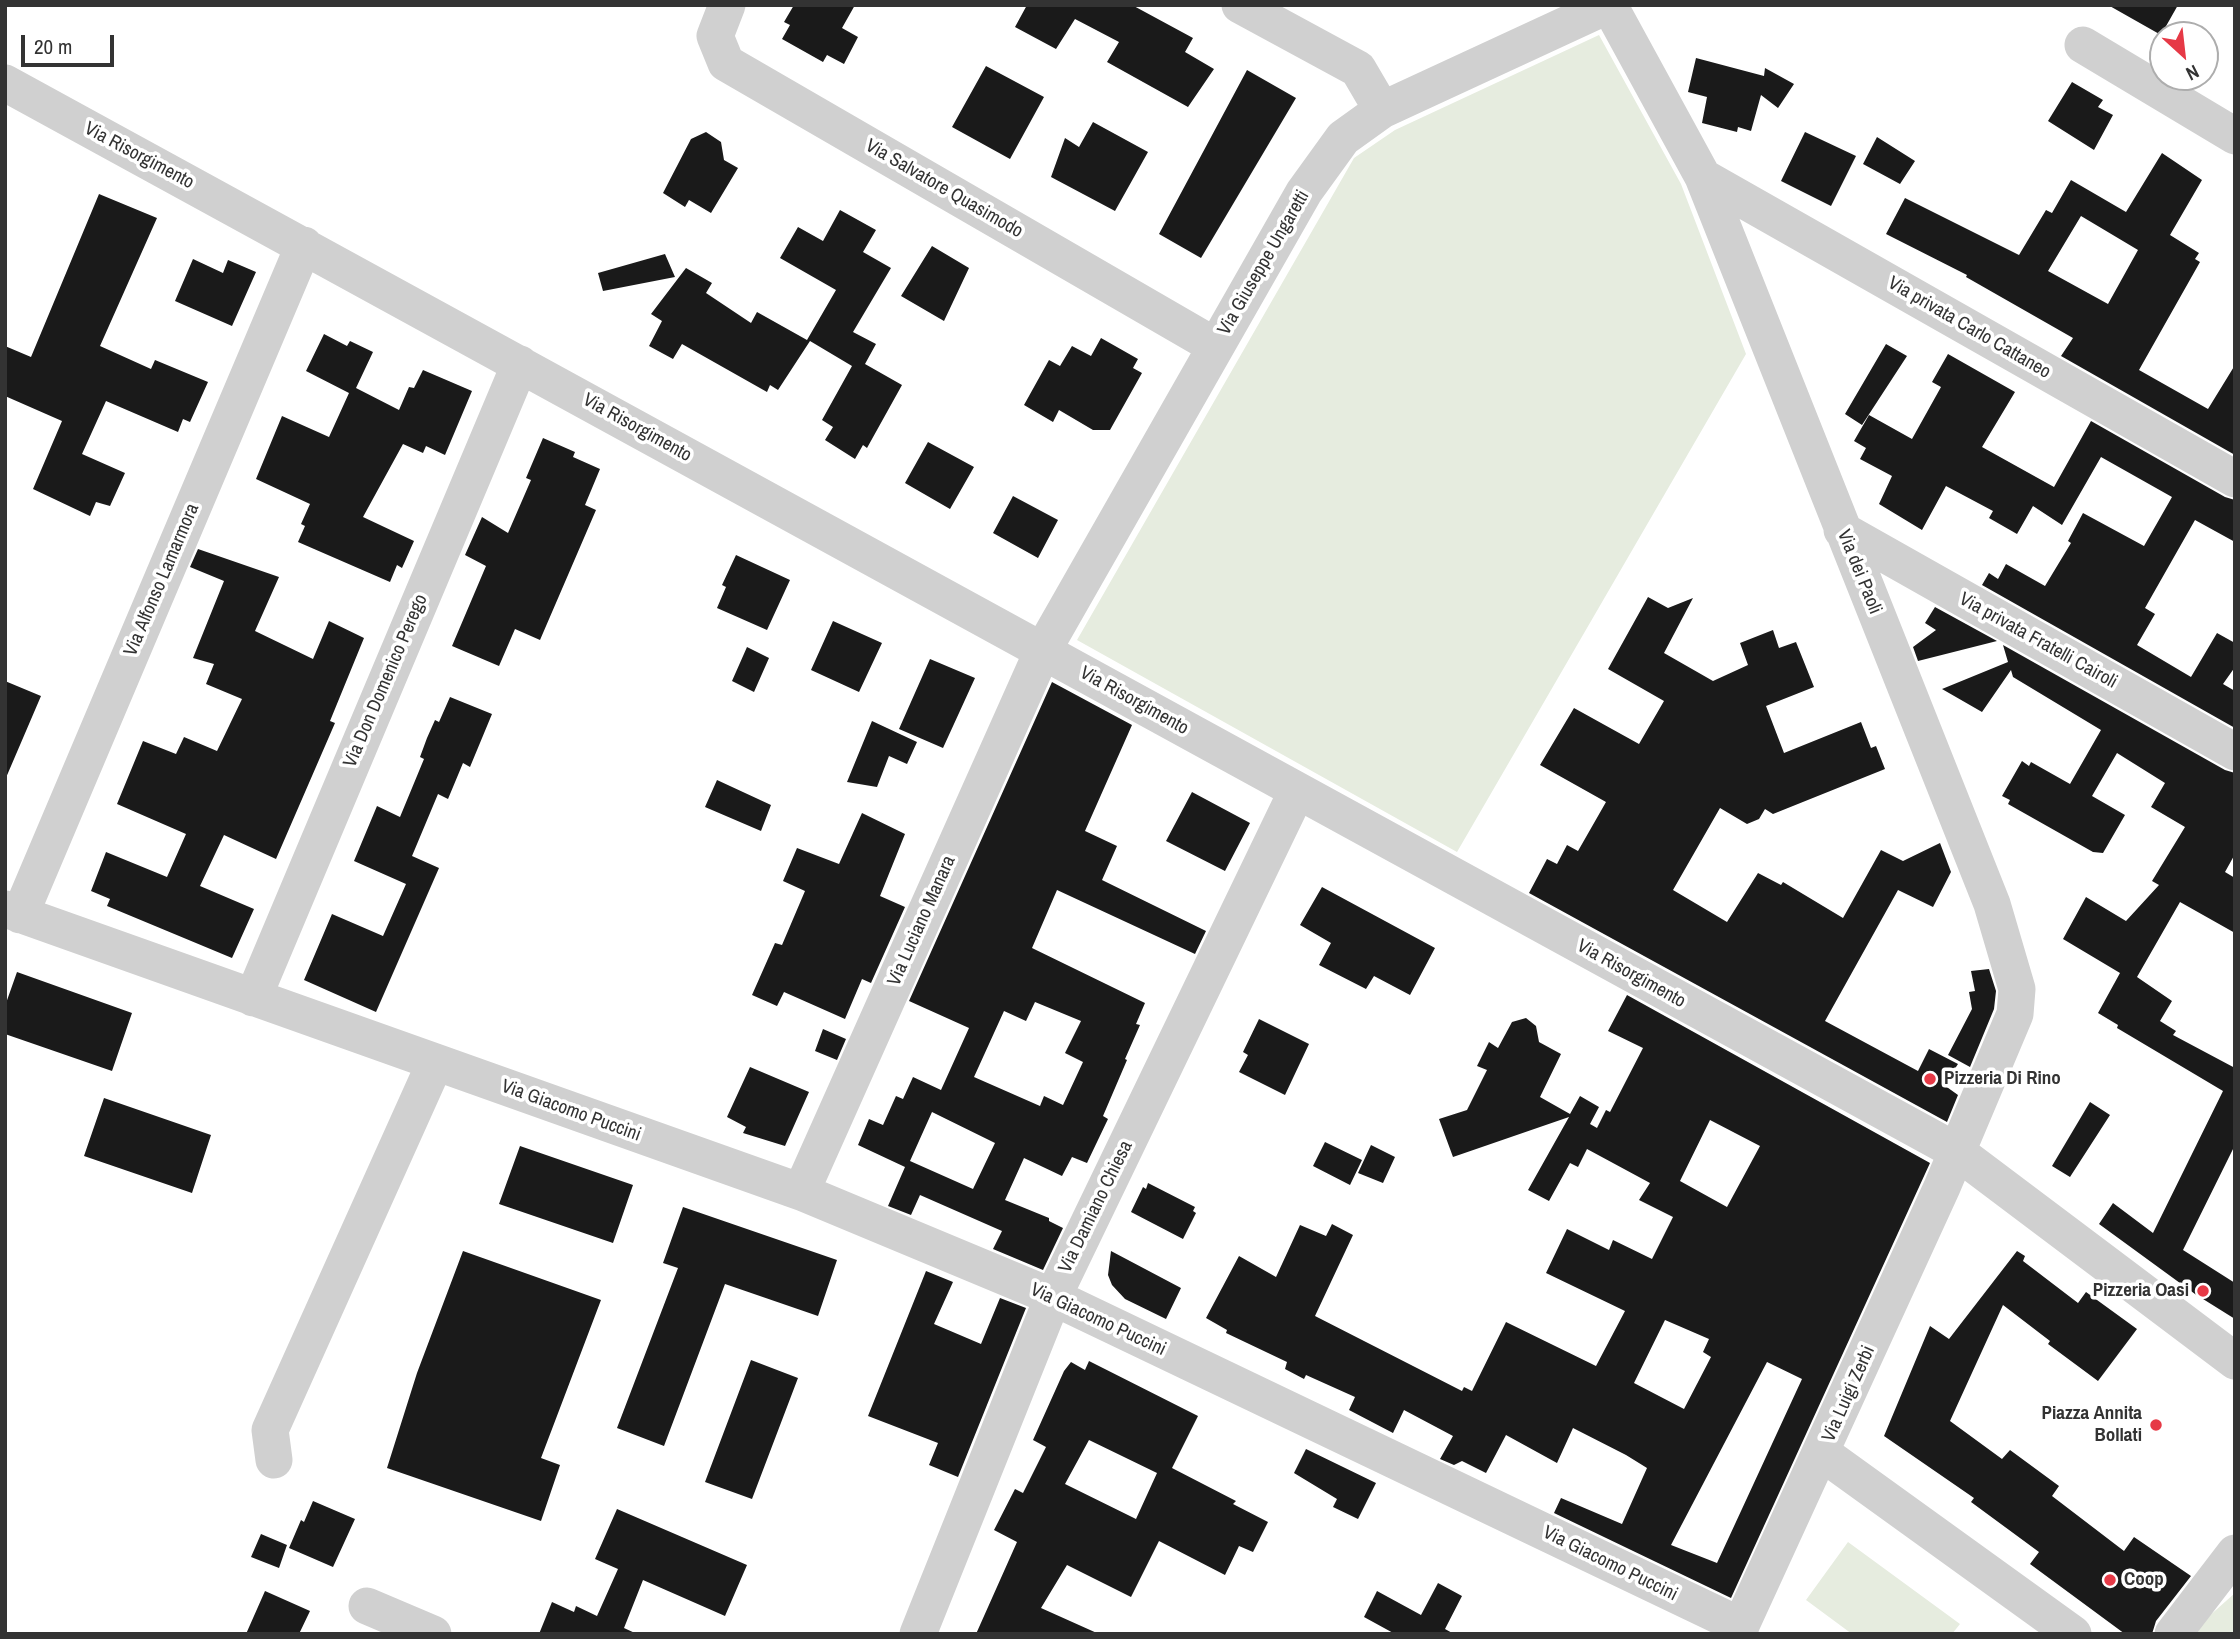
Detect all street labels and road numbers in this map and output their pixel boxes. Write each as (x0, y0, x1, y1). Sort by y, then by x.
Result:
street label: Via Risorgimento (80, 118, 198, 194)
street label: Via Salvatore Quasimodo (861, 135, 1027, 243)
street label: Via Giuseppe Ungaretti (1213, 187, 1315, 339)
street label: Via privata Carlo Cattaneo (1884, 272, 2054, 384)
street label: Via Risorgimento (579, 389, 695, 467)
street label: Via Alfonso Lamarmora (120, 500, 204, 660)
street label: Via dei Paoli (1832, 526, 1886, 618)
street label: Via privata Fratelli Cairoli (1955, 588, 2121, 694)
street label: Via Don Domenico Perego (339, 591, 433, 771)
street label: Via Risorgimento (1076, 662, 1192, 740)
street label: Via Luciano Manara (883, 852, 961, 990)
street label: Via Risorgimento (1573, 935, 1689, 1013)
street label: Via Giacomo Puccini (498, 1075, 644, 1147)
street label: Via Damiano Chiesa (1054, 1137, 1138, 1277)
street label: Via Giacomo Puccini (1027, 1279, 1169, 1361)
street label: Via Luigi Zerbi (1818, 1342, 1880, 1446)
street label: Via Giacomo Puccini (1539, 1522, 1681, 1606)

